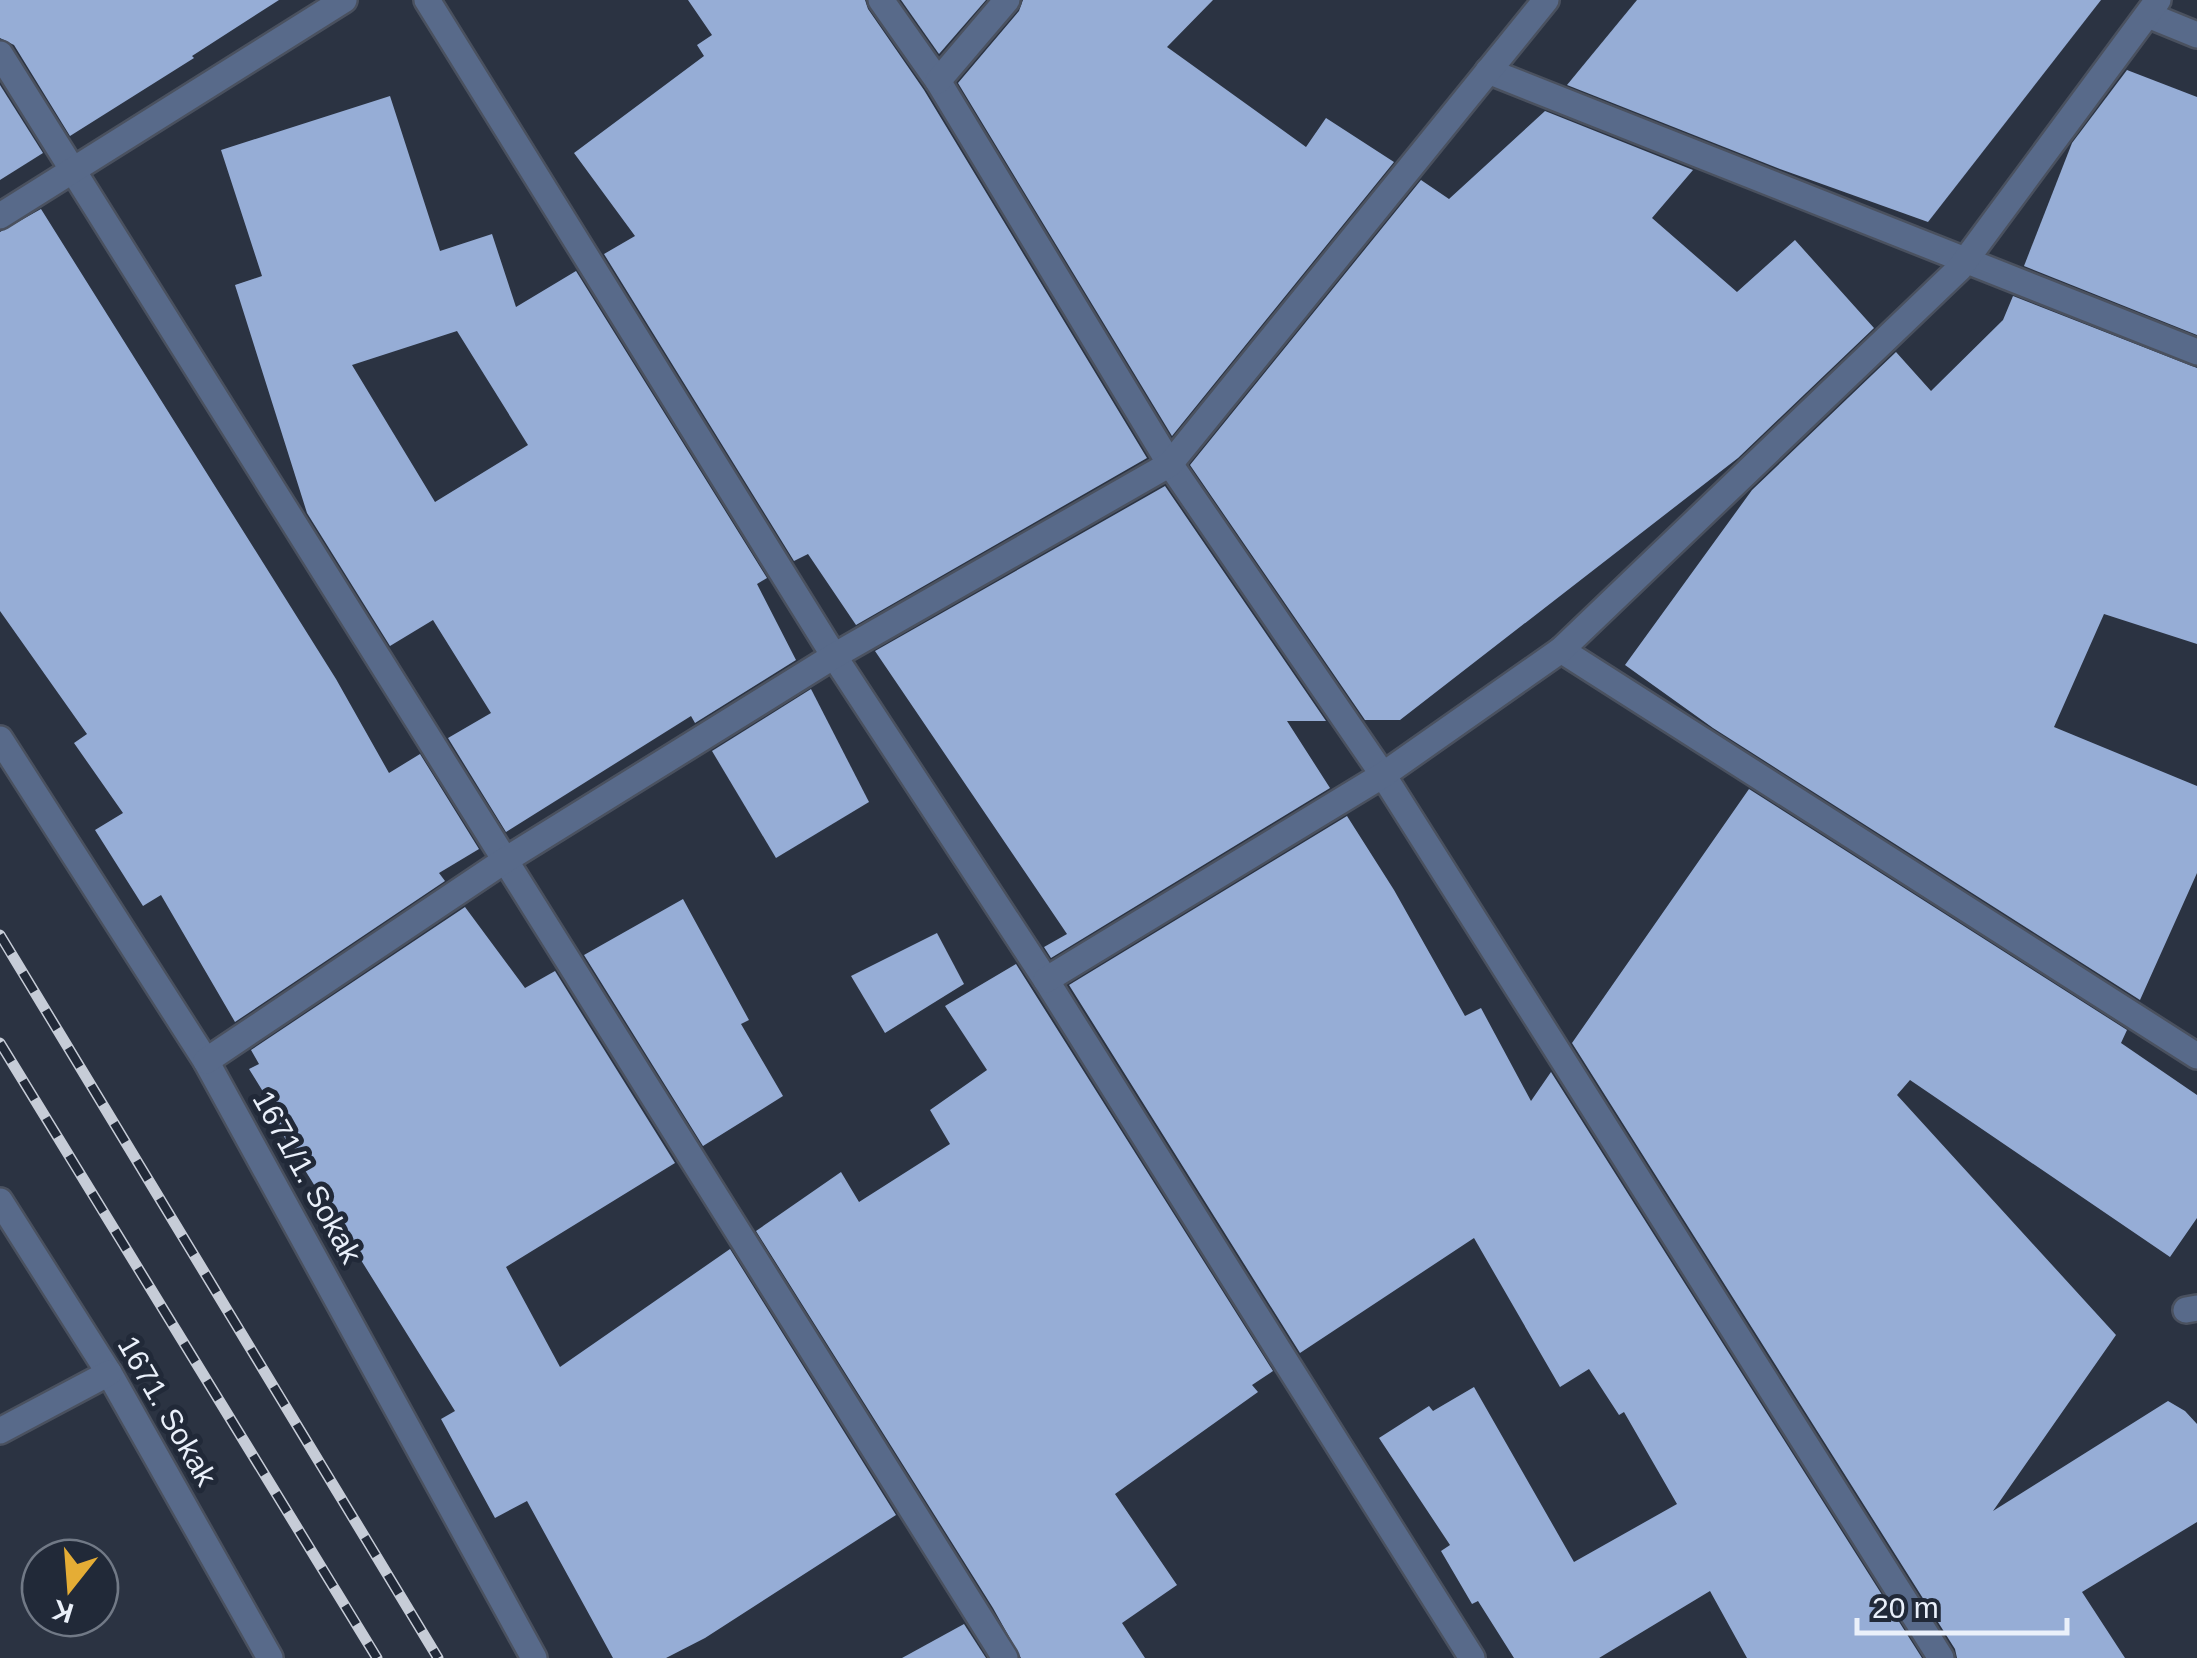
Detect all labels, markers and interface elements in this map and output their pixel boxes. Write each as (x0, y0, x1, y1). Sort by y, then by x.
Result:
street label: 1671/1. Sokak (247, 1085, 369, 1270)
street label: 1671. Sokak (111, 1330, 224, 1492)
north arrow (20, 1538, 120, 1638)
scale bar (1857, 1573, 2067, 1635)
text: 20 m (1872, 1591, 1939, 1624)
text: K (49, 1594, 77, 1629)

